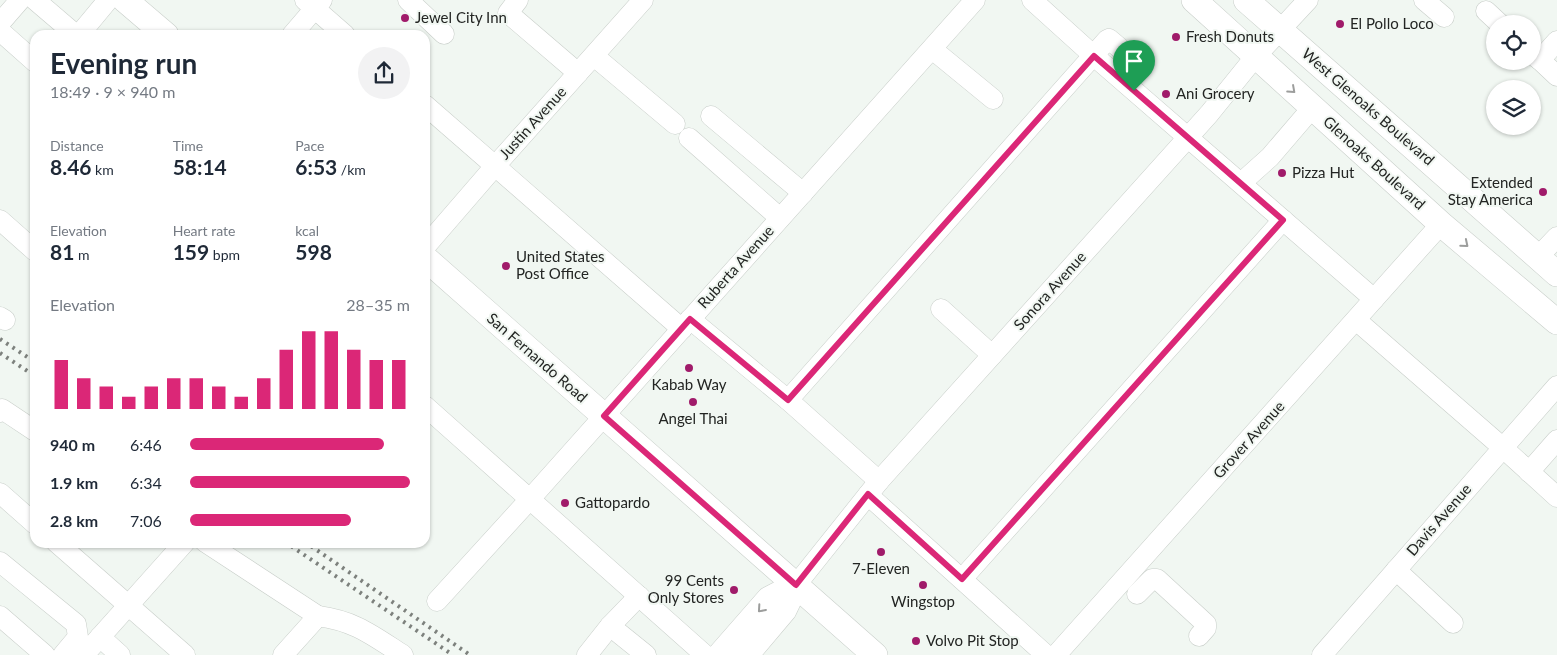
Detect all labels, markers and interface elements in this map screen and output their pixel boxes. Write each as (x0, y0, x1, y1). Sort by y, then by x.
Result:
place label: Jewel City Inn (415, 8, 507, 26)
marker: Jewel City Inn (399, 12, 411, 24)
place label: El Pollo Loco (1350, 14, 1434, 32)
map controls (1486, 15, 1541, 135)
button: locate (1486, 15, 1541, 70)
marker: El Pollo Loco (1334, 18, 1346, 30)
place label: Fresh Donuts (1186, 27, 1274, 45)
marker: Fresh Donuts (1170, 31, 1182, 43)
pin (1113, 40, 1155, 91)
street label: West Glenoaks Boulevard (1298, 45, 1438, 169)
text: Evening run (50, 46, 197, 80)
button: share (358, 47, 410, 99)
icon: arrive (1120, 47, 1148, 75)
button: layers (1486, 80, 1541, 135)
text: 18:49 · 9 × 940 m (50, 82, 175, 101)
street label: Justin Avenue (495, 82, 570, 162)
place label: Ani Grocery (1176, 84, 1255, 102)
one-way arrow (1286, 84, 1295, 93)
marker: Ani Grocery (1160, 88, 1172, 100)
street label: Glenoaks Boulevard (1319, 112, 1429, 214)
text: Distance (50, 137, 104, 154)
text: Time (173, 137, 203, 154)
text: Pace (295, 137, 324, 154)
text: 8.46 (50, 154, 92, 179)
text: 58:14 (173, 154, 227, 179)
text: 6:53 (295, 154, 337, 179)
text: km (92, 161, 114, 178)
text: /km (337, 161, 366, 178)
place label: Pizza Hut (1292, 163, 1355, 181)
marker: Pizza Hut (1276, 167, 1288, 179)
place label: Extended Stay America (1448, 173, 1533, 208)
marker: Extended Stay America (1537, 186, 1549, 198)
street label: Ruberta Avenue (693, 221, 777, 311)
text: Elevation (50, 222, 107, 239)
text: Heart rate (173, 222, 235, 239)
text: kcal (295, 222, 319, 239)
one-way arrow (1460, 238, 1469, 247)
text: 81 (50, 239, 74, 264)
text: 159 (173, 239, 209, 264)
text: 598 (295, 239, 332, 264)
text: m (74, 246, 89, 263)
text: bpm (209, 246, 240, 263)
place label: United States Post Office (516, 247, 605, 282)
street label: Sonora Avenue (1009, 247, 1089, 333)
marker: United States Post Office (500, 260, 512, 272)
text: Elevation (50, 295, 115, 314)
text: 28–35 m (346, 295, 410, 314)
street label: San Fernando Road (484, 309, 592, 406)
marker: Kabab Way (683, 362, 695, 374)
place label: Kabab Way (652, 375, 727, 393)
marker: Angel Thai (687, 396, 699, 408)
street label: Grover Avenue (1209, 397, 1288, 482)
place label: Angel Thai (658, 409, 728, 427)
text: 940 m (50, 435, 95, 454)
text: 6:46 (130, 435, 162, 454)
text: 1.9 km (50, 473, 98, 492)
text: 6:34 (130, 473, 162, 492)
street label: Davis Avenue (1402, 480, 1474, 559)
place label: Gattopardo (575, 493, 650, 511)
marker: Gattopardo (559, 497, 571, 509)
text: 2.8 km (50, 511, 98, 530)
text: 7:06 (130, 511, 162, 530)
marker: 7-Eleven (875, 546, 887, 558)
place label: 7-Eleven (852, 559, 910, 577)
place label: 99 Cents Only Stores (648, 571, 724, 606)
marker: Wingstop (917, 579, 929, 591)
marker: 99 Cents Only Stores (728, 584, 740, 596)
place label: Wingstop (891, 592, 955, 610)
one-way arrow (758, 603, 767, 612)
place label: Volvo Pit Stop (926, 631, 1019, 649)
marker: Volvo Pit Stop (910, 635, 922, 647)

